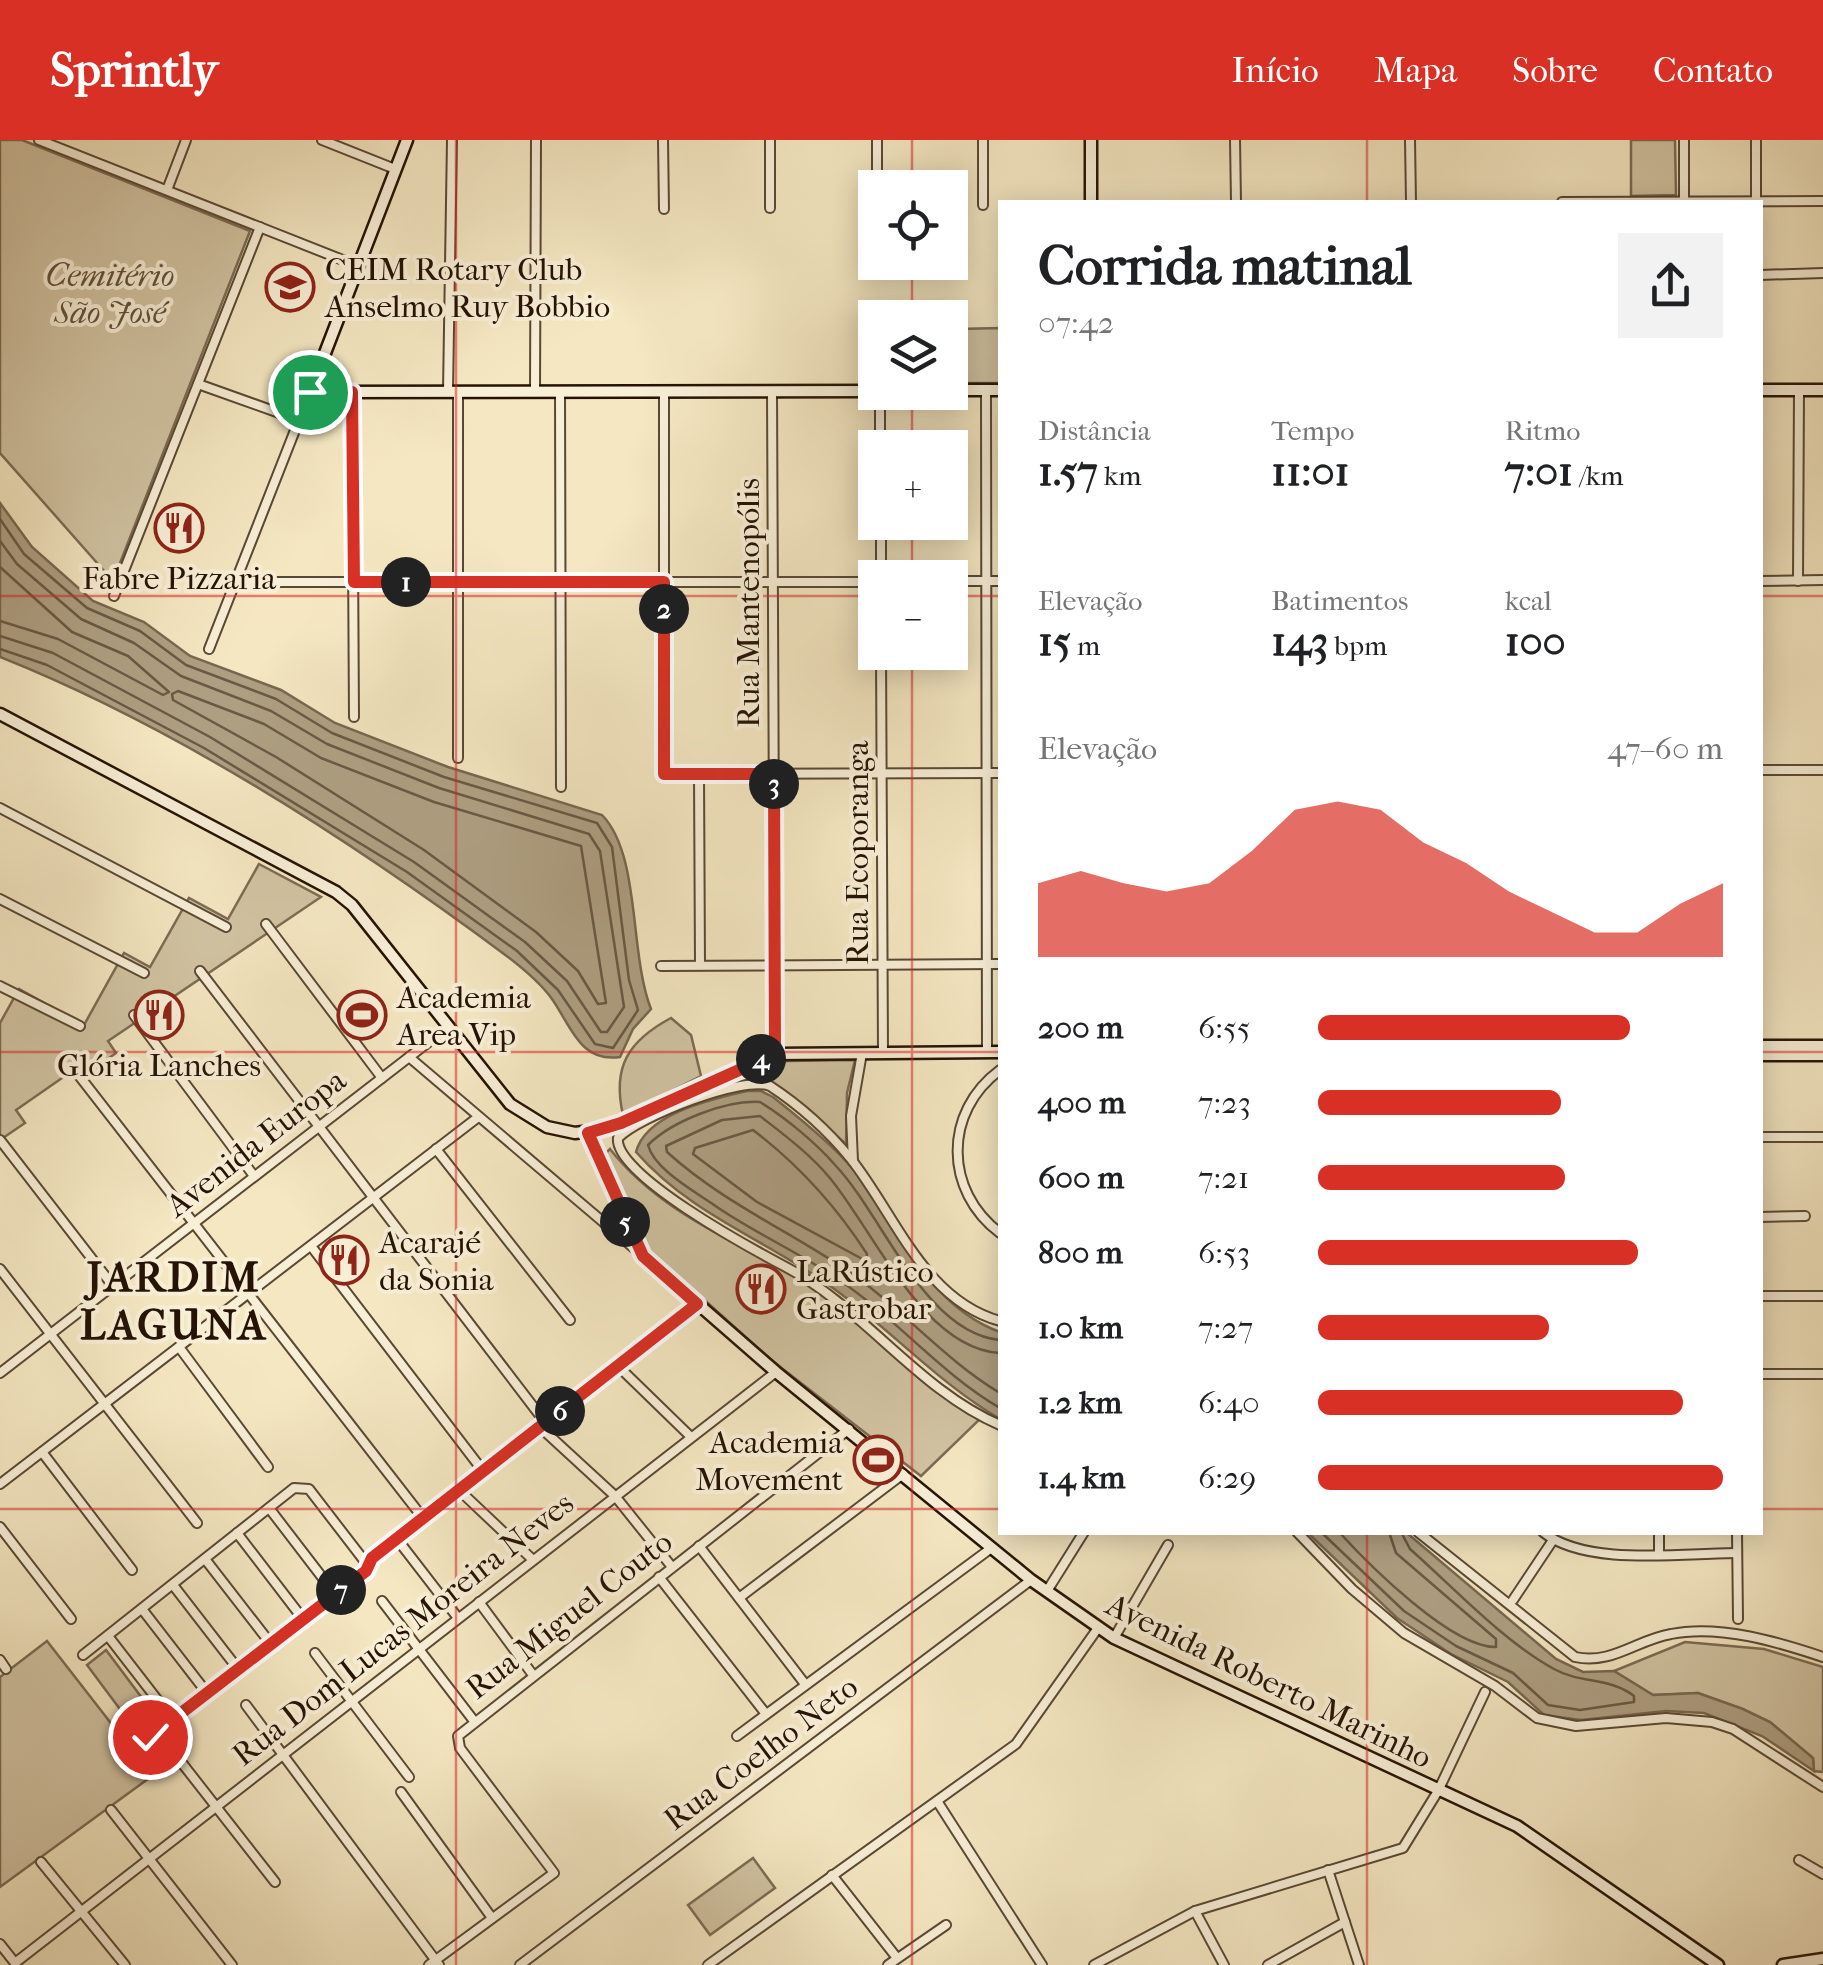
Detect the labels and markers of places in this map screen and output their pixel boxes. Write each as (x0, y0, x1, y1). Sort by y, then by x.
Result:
place label: CEIM Rotary Club Anselmo Ruy Bobbio (323, 251, 610, 325)
school or university icon: CEIM Rotary Club Anselmo Ruy Bobbio (264, 261, 316, 313)
pin (268, 350, 353, 435)
restaurant icon: Fabre Pizzaria (153, 502, 205, 554)
pin: 1 (381, 557, 431, 607)
place label: Fabre Pizzaria (82, 560, 277, 597)
pin: 2 (639, 584, 689, 634)
pin: 3 (749, 759, 799, 809)
place label: Academia Area Vip (395, 979, 532, 1053)
restaurant icon: Glória Lanches (133, 989, 185, 1041)
sports icon: Academia Area Vip (336, 989, 388, 1041)
pin: 4 (736, 1034, 786, 1084)
place label: Glória Lanches (57, 1047, 261, 1084)
pin: 5 (600, 1197, 650, 1247)
place label: Acarajé da Sonia (377, 1224, 495, 1298)
restaurant icon: Acarajé da Sonia (318, 1234, 370, 1286)
place label: LaRústico Gastrobar (796, 1253, 934, 1327)
restaurant icon: LaRústico Gastrobar (735, 1263, 787, 1315)
pin: 6 (535, 1386, 585, 1436)
place label: Academia Movement (695, 1424, 844, 1498)
sports icon: Academia Movement (852, 1434, 904, 1486)
pin: 7 (316, 1565, 366, 1615)
pin (108, 1695, 193, 1780)

